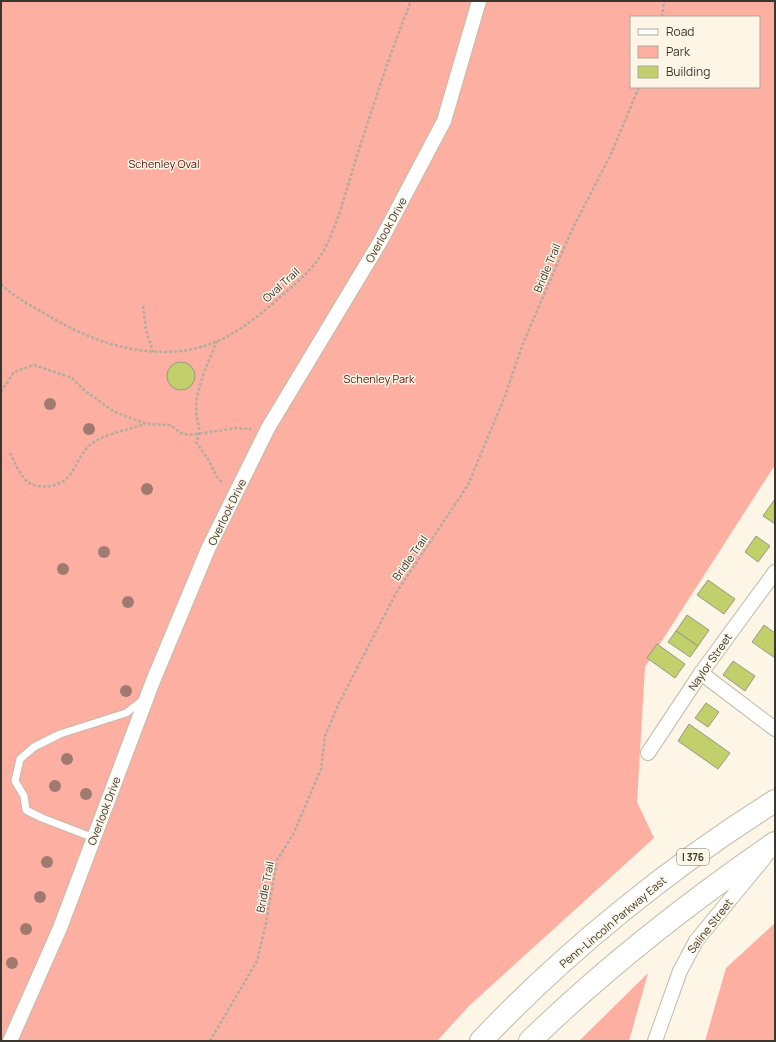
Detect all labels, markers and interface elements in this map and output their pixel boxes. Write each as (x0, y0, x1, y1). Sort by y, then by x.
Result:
legend (630, 16, 760, 88)
text: Road (666, 23, 694, 40)
text: Park (666, 43, 691, 60)
text: Building (666, 63, 710, 80)
park label: Schenley Oval (129, 156, 200, 171)
street label: Overlook Drive (361, 194, 410, 265)
street label: Bridle Trail (529, 241, 564, 295)
street label: Oval Trail (259, 264, 302, 305)
park label: Schenley Park (343, 371, 415, 386)
street label: Overlook Drive (204, 475, 249, 548)
street label: Bridle Trail (389, 532, 431, 583)
street label: Naylor Street (684, 630, 735, 693)
street label: Overlook Drive (84, 774, 124, 847)
road number: I 376 (677, 849, 709, 865)
street label: Bridle Trail (252, 860, 277, 914)
street label: Penn-Lincoln Parkway East (556, 872, 669, 971)
street label: Saline Street (684, 895, 736, 956)

